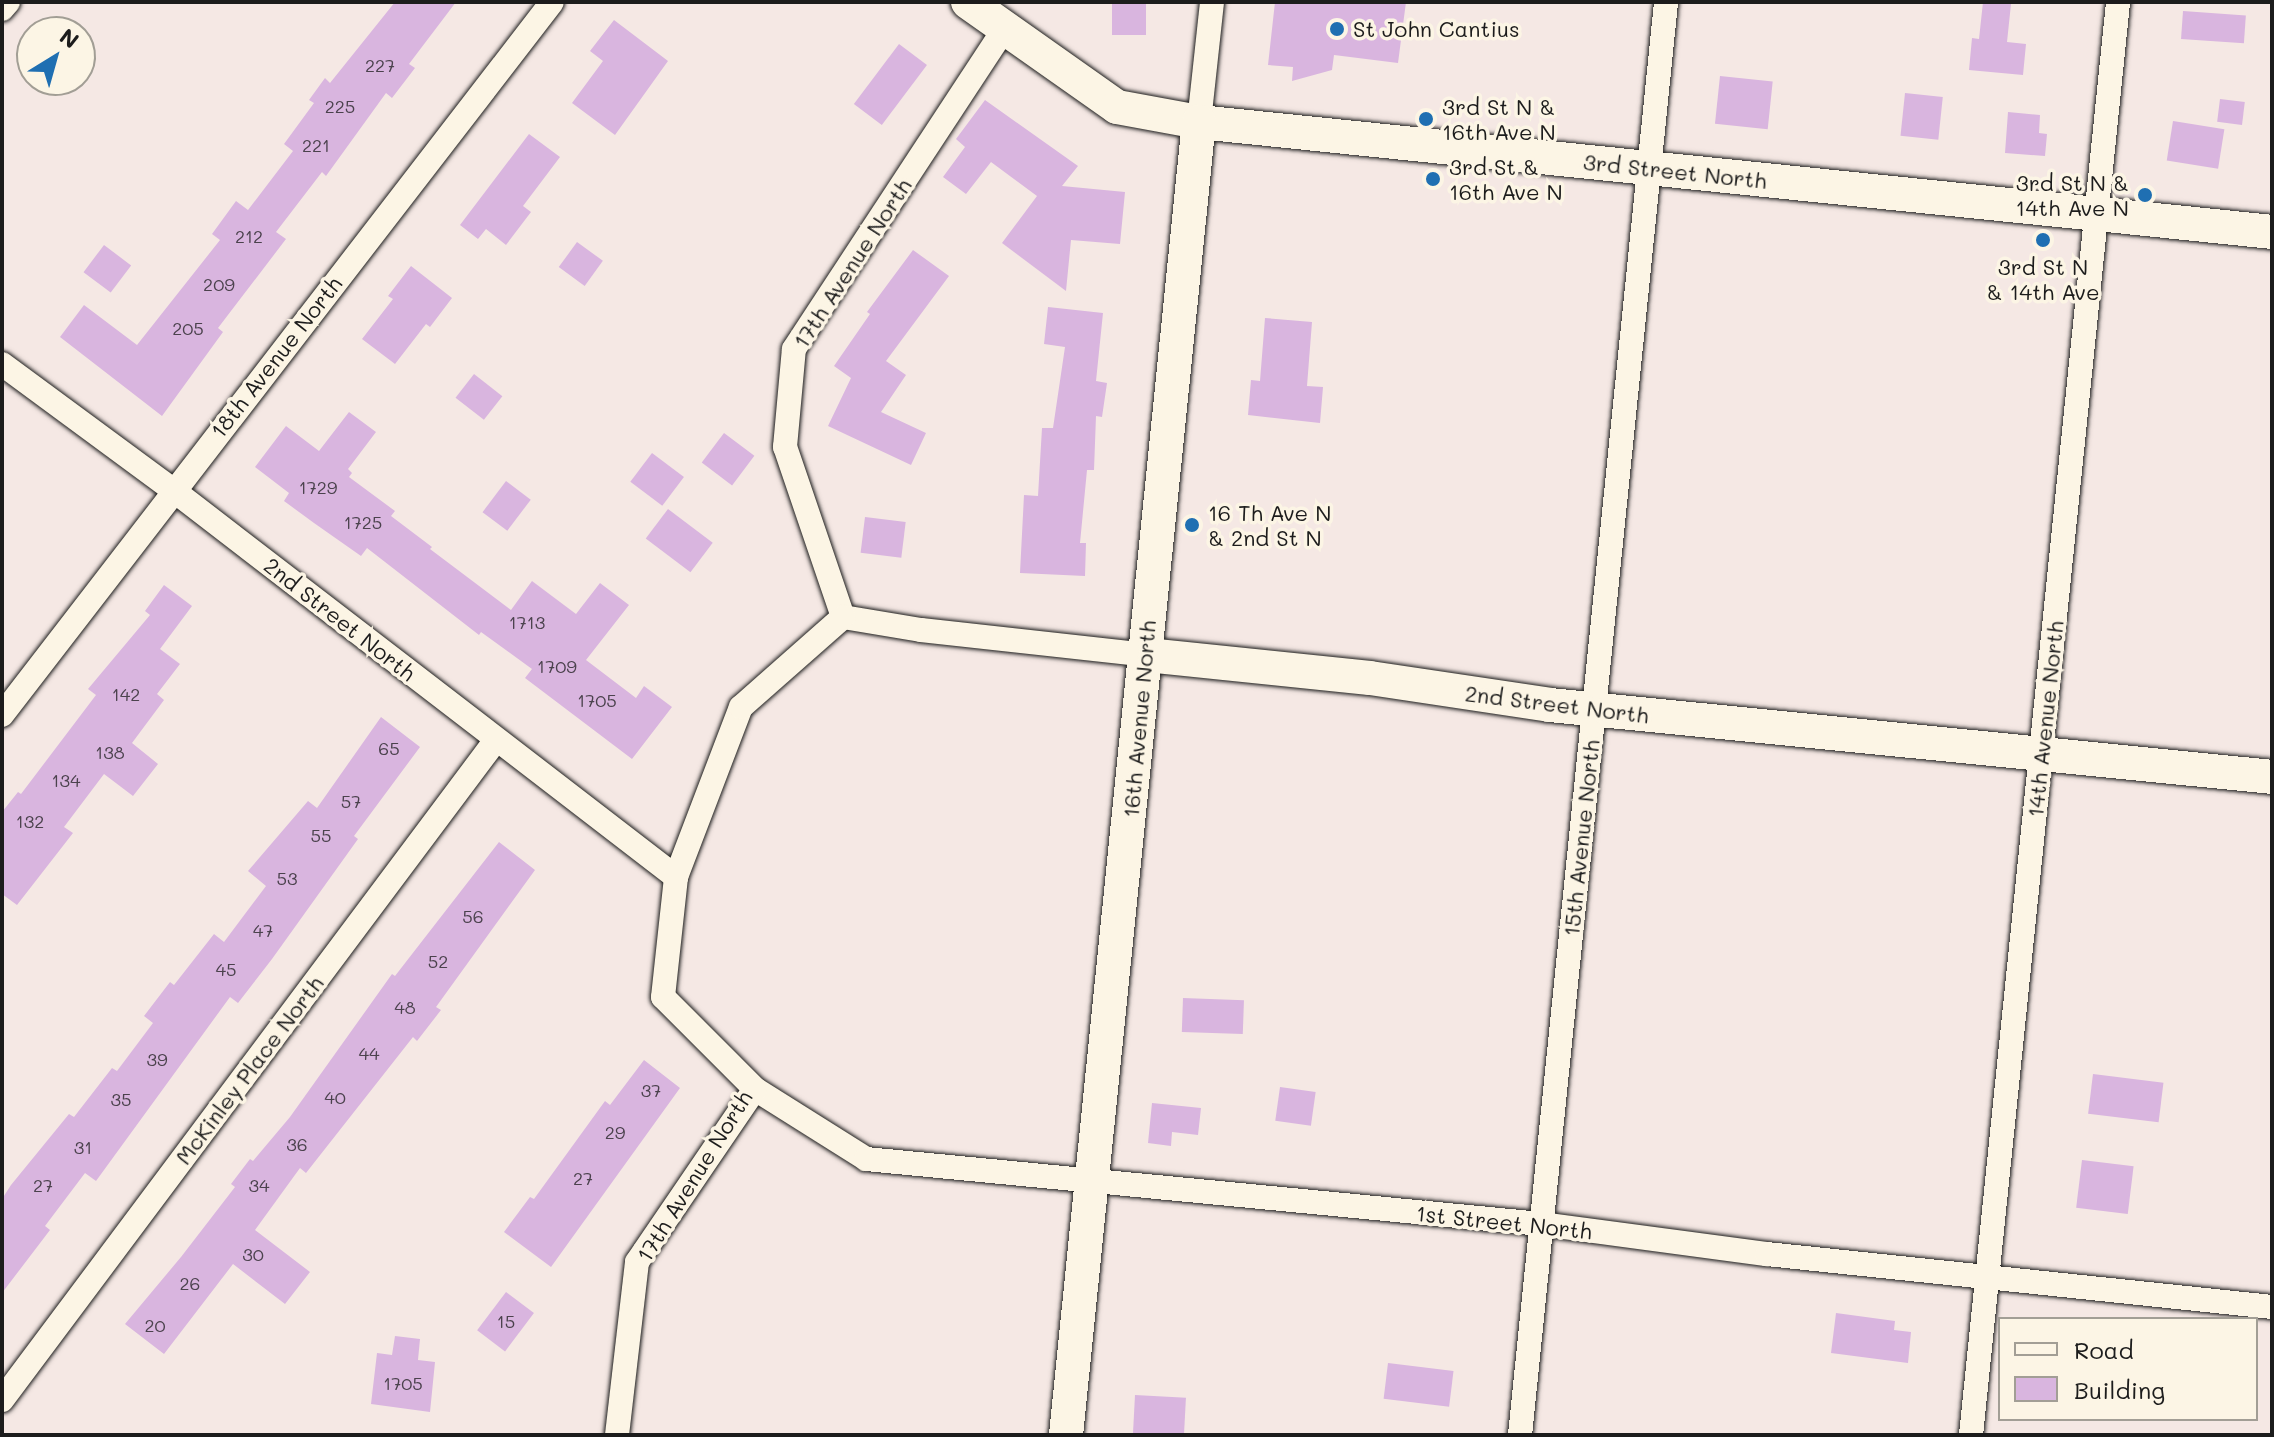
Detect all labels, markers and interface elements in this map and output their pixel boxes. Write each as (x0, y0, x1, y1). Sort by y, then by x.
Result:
north arrow (16, 16, 96, 96)
place label: St John Cantius (1353, 16, 1520, 42)
marker: St John Cantius (1328, 20, 1346, 38)
text: N (54, 21, 85, 55)
house number: 227 (365, 54, 395, 76)
place label: 3rd St N & 16th Ave N (1442, 93, 1556, 144)
house number: 225 (325, 95, 355, 117)
marker: 3rd St N & 16th Ave N (1417, 110, 1435, 128)
house number: 221 (302, 134, 330, 156)
street label: 3rd Street North (1582, 148, 1768, 194)
place label: 3rd St & 16th Ave N (1449, 153, 1563, 204)
place label: 3rd St N & 14th Ave N (2016, 169, 2129, 220)
marker: 3rd St & 16th Ave N (1424, 170, 1442, 188)
street label: 17th Avenue North (787, 173, 917, 353)
marker: 3rd St N & 14th Ave N (2136, 186, 2154, 204)
house number: 212 (235, 225, 263, 247)
marker: 3rd St N & 14th Ave (2034, 231, 2052, 249)
place label: 3rd St N & 14th Ave (1986, 253, 2100, 304)
street label: 18th Avenue North (205, 271, 347, 443)
house number: 209 (203, 273, 235, 295)
house number: 205 (172, 317, 204, 339)
house number: 1729 (299, 476, 337, 498)
place label: 16 Th Ave N & 2nd St N (1208, 499, 1331, 550)
house number: 1725 (344, 511, 382, 533)
marker: 16 Th Ave N & 2nd St N (1183, 516, 1201, 534)
street label: 2nd Street North (259, 552, 421, 686)
house number: 1713 (509, 611, 545, 633)
street label: 16th Avenue North (1117, 619, 1161, 819)
street label: 14th Avenue North (2022, 619, 2068, 819)
house number: 1709 (537, 655, 577, 677)
street label: 2nd Street North (1464, 680, 1650, 728)
house number: 142 (112, 683, 140, 705)
house number: 1705 (577, 689, 617, 711)
house number: 65 (378, 737, 400, 759)
street label: 15th Avenue North (1558, 738, 1604, 938)
house number: 138 (95, 741, 125, 763)
house number: 134 (51, 769, 81, 791)
house number: 57 (341, 790, 361, 812)
house number: 132 (16, 810, 44, 832)
house number: 55 (311, 824, 331, 846)
house number: 53 (276, 867, 298, 889)
house number: 56 (462, 905, 484, 927)
house number: 47 (253, 919, 273, 941)
house number: 52 (428, 950, 448, 972)
house number: 45 (215, 958, 237, 980)
street label: McKinley Place North (170, 971, 328, 1169)
house number: 48 (394, 996, 416, 1018)
house number: 44 (358, 1042, 380, 1064)
house number: 39 (146, 1048, 168, 1070)
house number: 37 (641, 1079, 661, 1101)
house number: 40 (324, 1086, 346, 1108)
street label: 17th Avenue North (631, 1086, 757, 1266)
house number: 35 (110, 1088, 132, 1110)
house number: 29 (605, 1121, 625, 1143)
house number: 36 (286, 1133, 308, 1155)
house number: 31 (74, 1136, 92, 1158)
house number: 27 (573, 1167, 593, 1189)
house number: 27 (33, 1174, 53, 1196)
house number: 34 (248, 1174, 270, 1196)
street label: 1st Street North (1415, 1200, 1593, 1244)
house number: 30 (242, 1243, 264, 1265)
house number: 26 (180, 1272, 200, 1294)
house number: 15 (497, 1310, 515, 1332)
house number: 20 (144, 1314, 166, 1336)
legend (1998, 1317, 2258, 1421)
text: Road (2074, 1334, 2134, 1365)
house number: 1705 (383, 1372, 423, 1394)
text: Building (2074, 1374, 2165, 1405)

